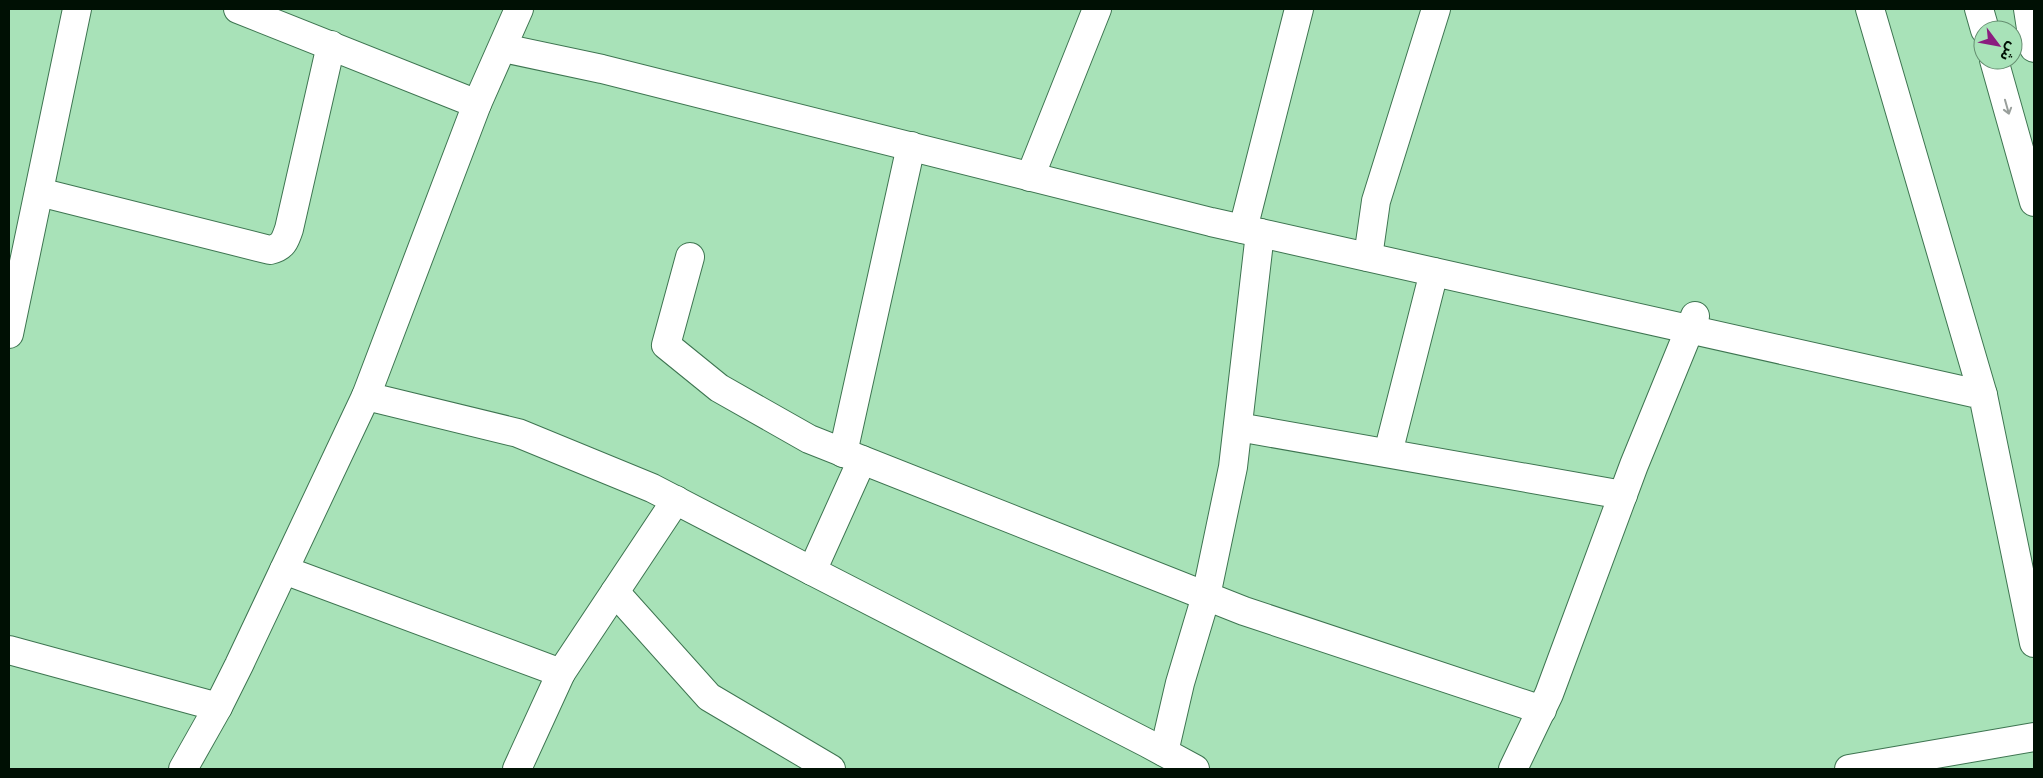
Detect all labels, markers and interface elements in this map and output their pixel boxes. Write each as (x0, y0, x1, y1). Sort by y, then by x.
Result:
north arrow (1973, 20, 2023, 70)
text: ش (1996, 39, 2021, 64)
one-way arrow (2003, 98, 2012, 114)

